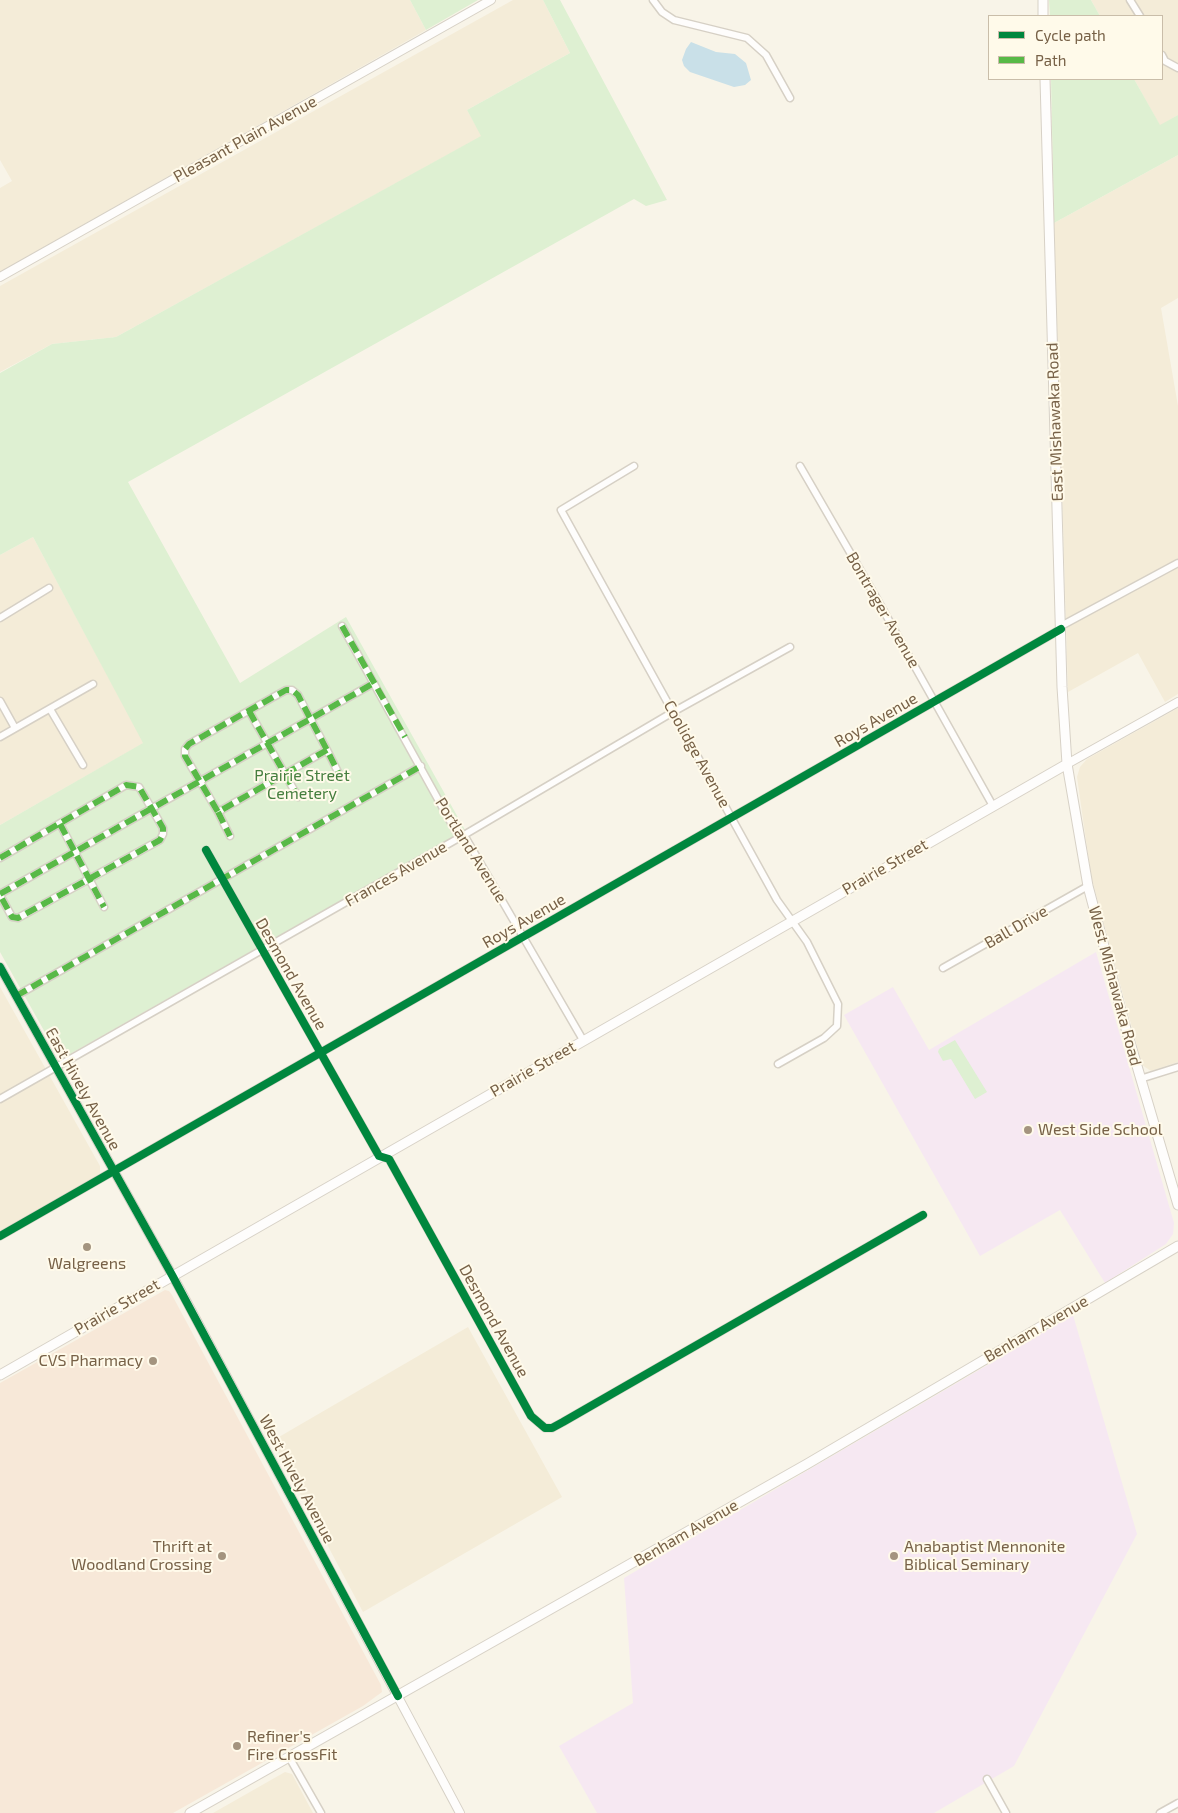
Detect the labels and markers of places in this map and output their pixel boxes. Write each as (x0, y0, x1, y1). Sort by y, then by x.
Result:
place label: West Side School (1038, 1120, 1163, 1140)
marker: West Side School (1022, 1124, 1034, 1136)
marker: Walgreens (81, 1241, 93, 1253)
place label: Walgreens (48, 1254, 126, 1274)
place label: CVS Pharmacy (39, 1351, 143, 1371)
marker: CVS Pharmacy (147, 1355, 159, 1367)
place label: Thrift at Woodland Crossing (71, 1537, 212, 1575)
place label: Anabaptist Mennonite Biblical Seminary (904, 1537, 1065, 1575)
marker: Thrift at Woodland Crossing (216, 1550, 228, 1562)
marker: Anabaptist Mennonite Biblical Seminary (888, 1550, 900, 1562)
place label: Refiner's Fire CrossFit (247, 1727, 337, 1765)
marker: Refiner's Fire CrossFit (231, 1740, 243, 1752)

